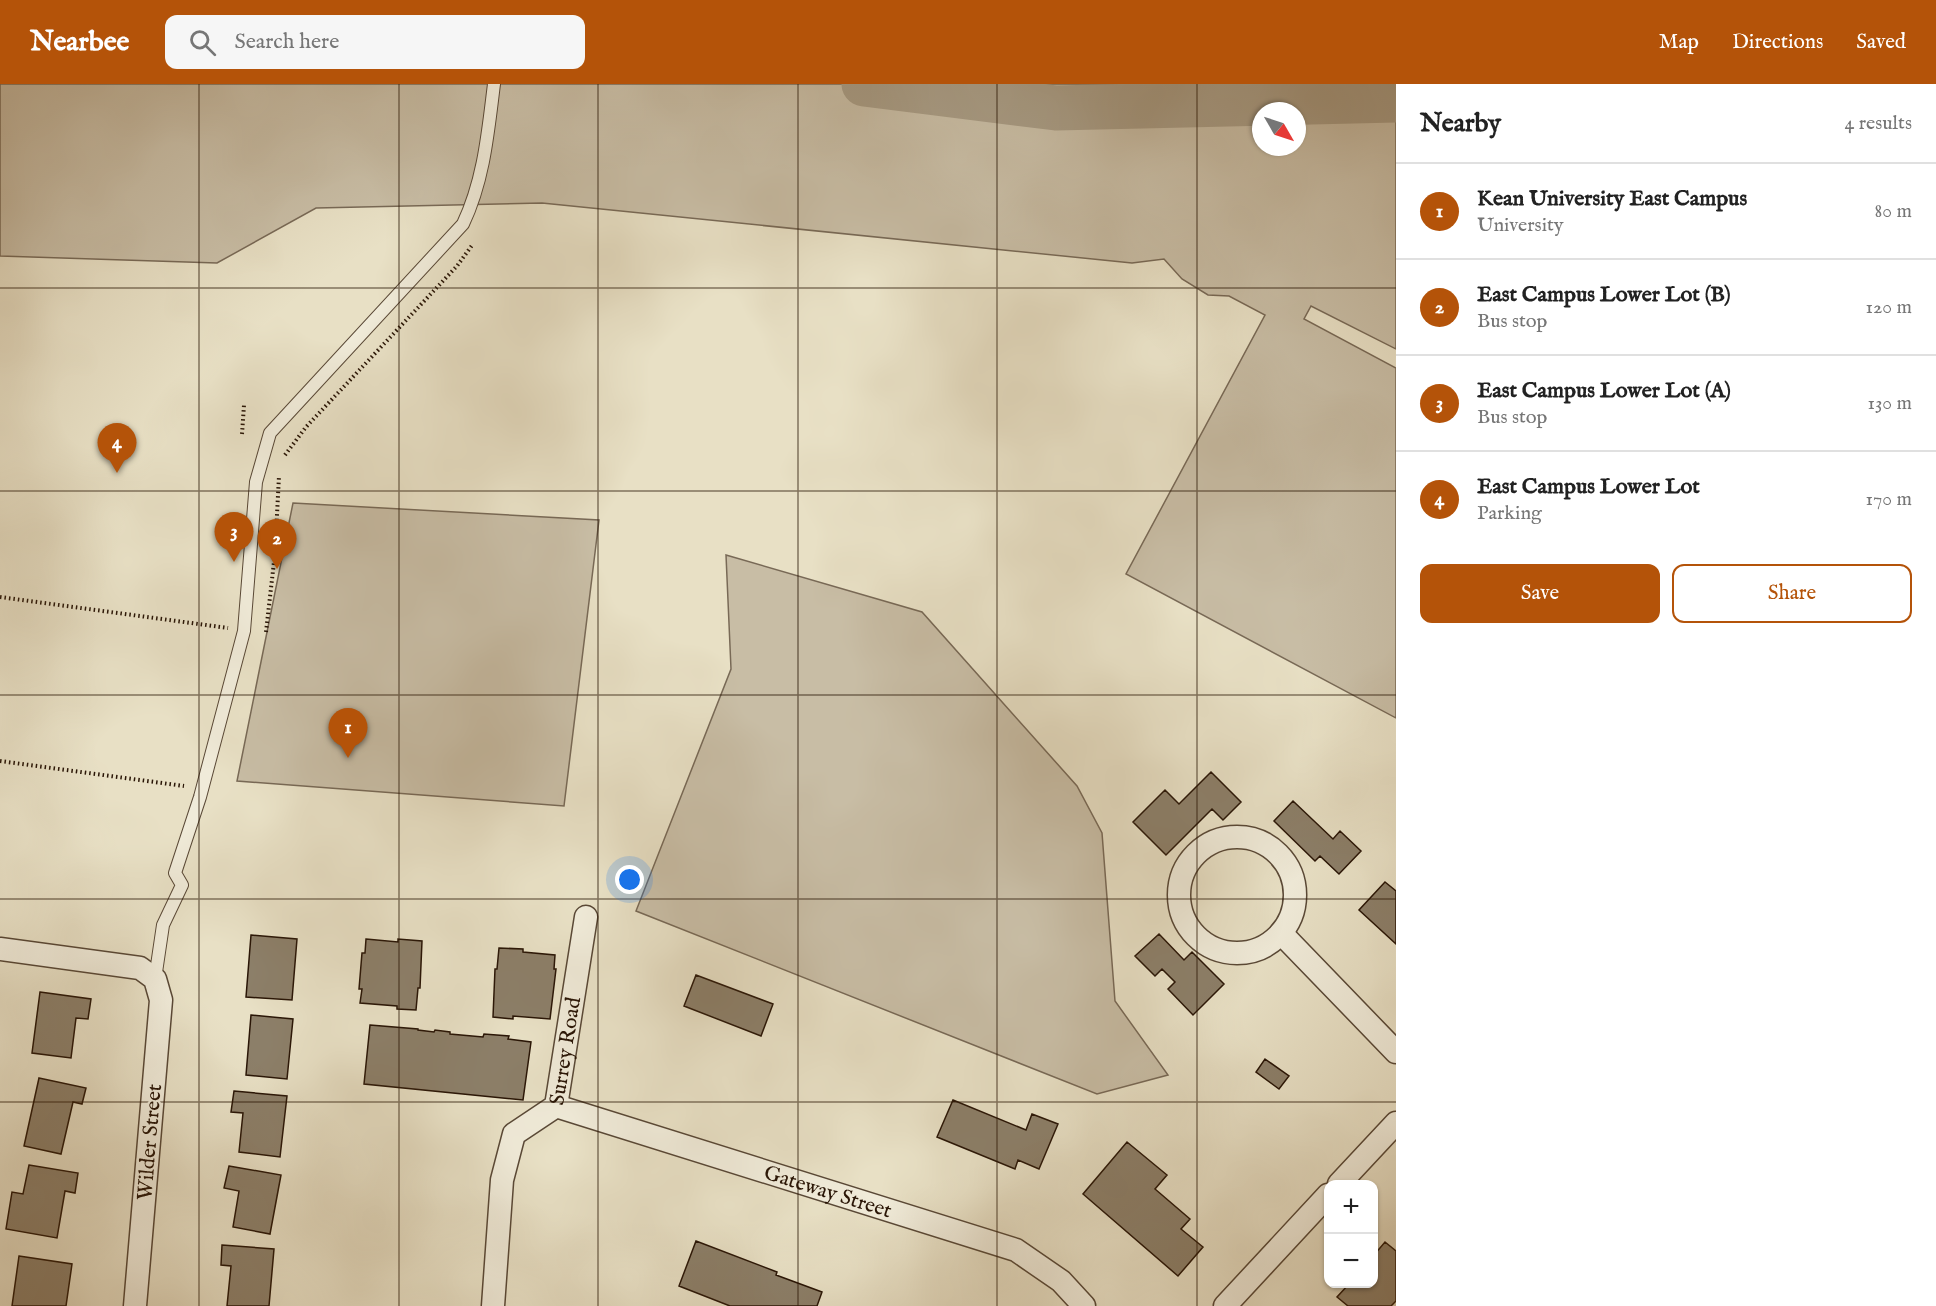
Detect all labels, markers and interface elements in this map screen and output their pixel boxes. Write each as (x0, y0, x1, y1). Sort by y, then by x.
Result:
search box (165, 15, 585, 69)
text: Nearbee (30, 25, 129, 60)
icon: search (186, 26, 219, 59)
text: Search here (234, 28, 339, 56)
text: Map (1659, 29, 1699, 56)
text: Directions (1732, 29, 1823, 56)
text: Saved (1856, 29, 1906, 56)
north arrow (1252, 102, 1306, 156)
text: Nearby (1420, 107, 1501, 140)
text: 4 results (1845, 111, 1912, 136)
text: Kean University East Campus (1477, 185, 1747, 213)
text: 1 (1436, 199, 1443, 224)
text: 80 m (1875, 199, 1912, 224)
text: University (1477, 213, 1564, 238)
text: East Campus Lower Lot (B) (1477, 281, 1731, 309)
text: 2 (1435, 295, 1444, 320)
text: 120 m (1866, 295, 1912, 320)
text: Bus stop (1477, 309, 1547, 334)
text: East Campus Lower Lot (A) (1477, 377, 1731, 405)
text: 3 (1436, 391, 1443, 416)
text: 130 m (1867, 391, 1912, 416)
text: Bus stop (1477, 405, 1547, 430)
pin: 4 (98, 424, 136, 473)
text: East Campus Lower Lot (1477, 473, 1700, 501)
text: 4 (1435, 487, 1444, 512)
text: 170 m (1866, 487, 1912, 512)
text: Parking (1477, 501, 1542, 526)
pin: 3 (214, 512, 254, 562)
pin: 2 (258, 520, 296, 569)
button: Save (1420, 564, 1660, 623)
button: Share (1672, 564, 1912, 623)
pin: 1 (328, 708, 368, 758)
your location (615, 865, 644, 894)
street label: Surrey Road (544, 994, 588, 1107)
street label: Wilder Street (132, 1083, 169, 1201)
street label: Gateway Street (760, 1160, 895, 1225)
map controls (1324, 1180, 1378, 1288)
button: + (1324, 1180, 1378, 1234)
button: − (1324, 1234, 1378, 1288)

